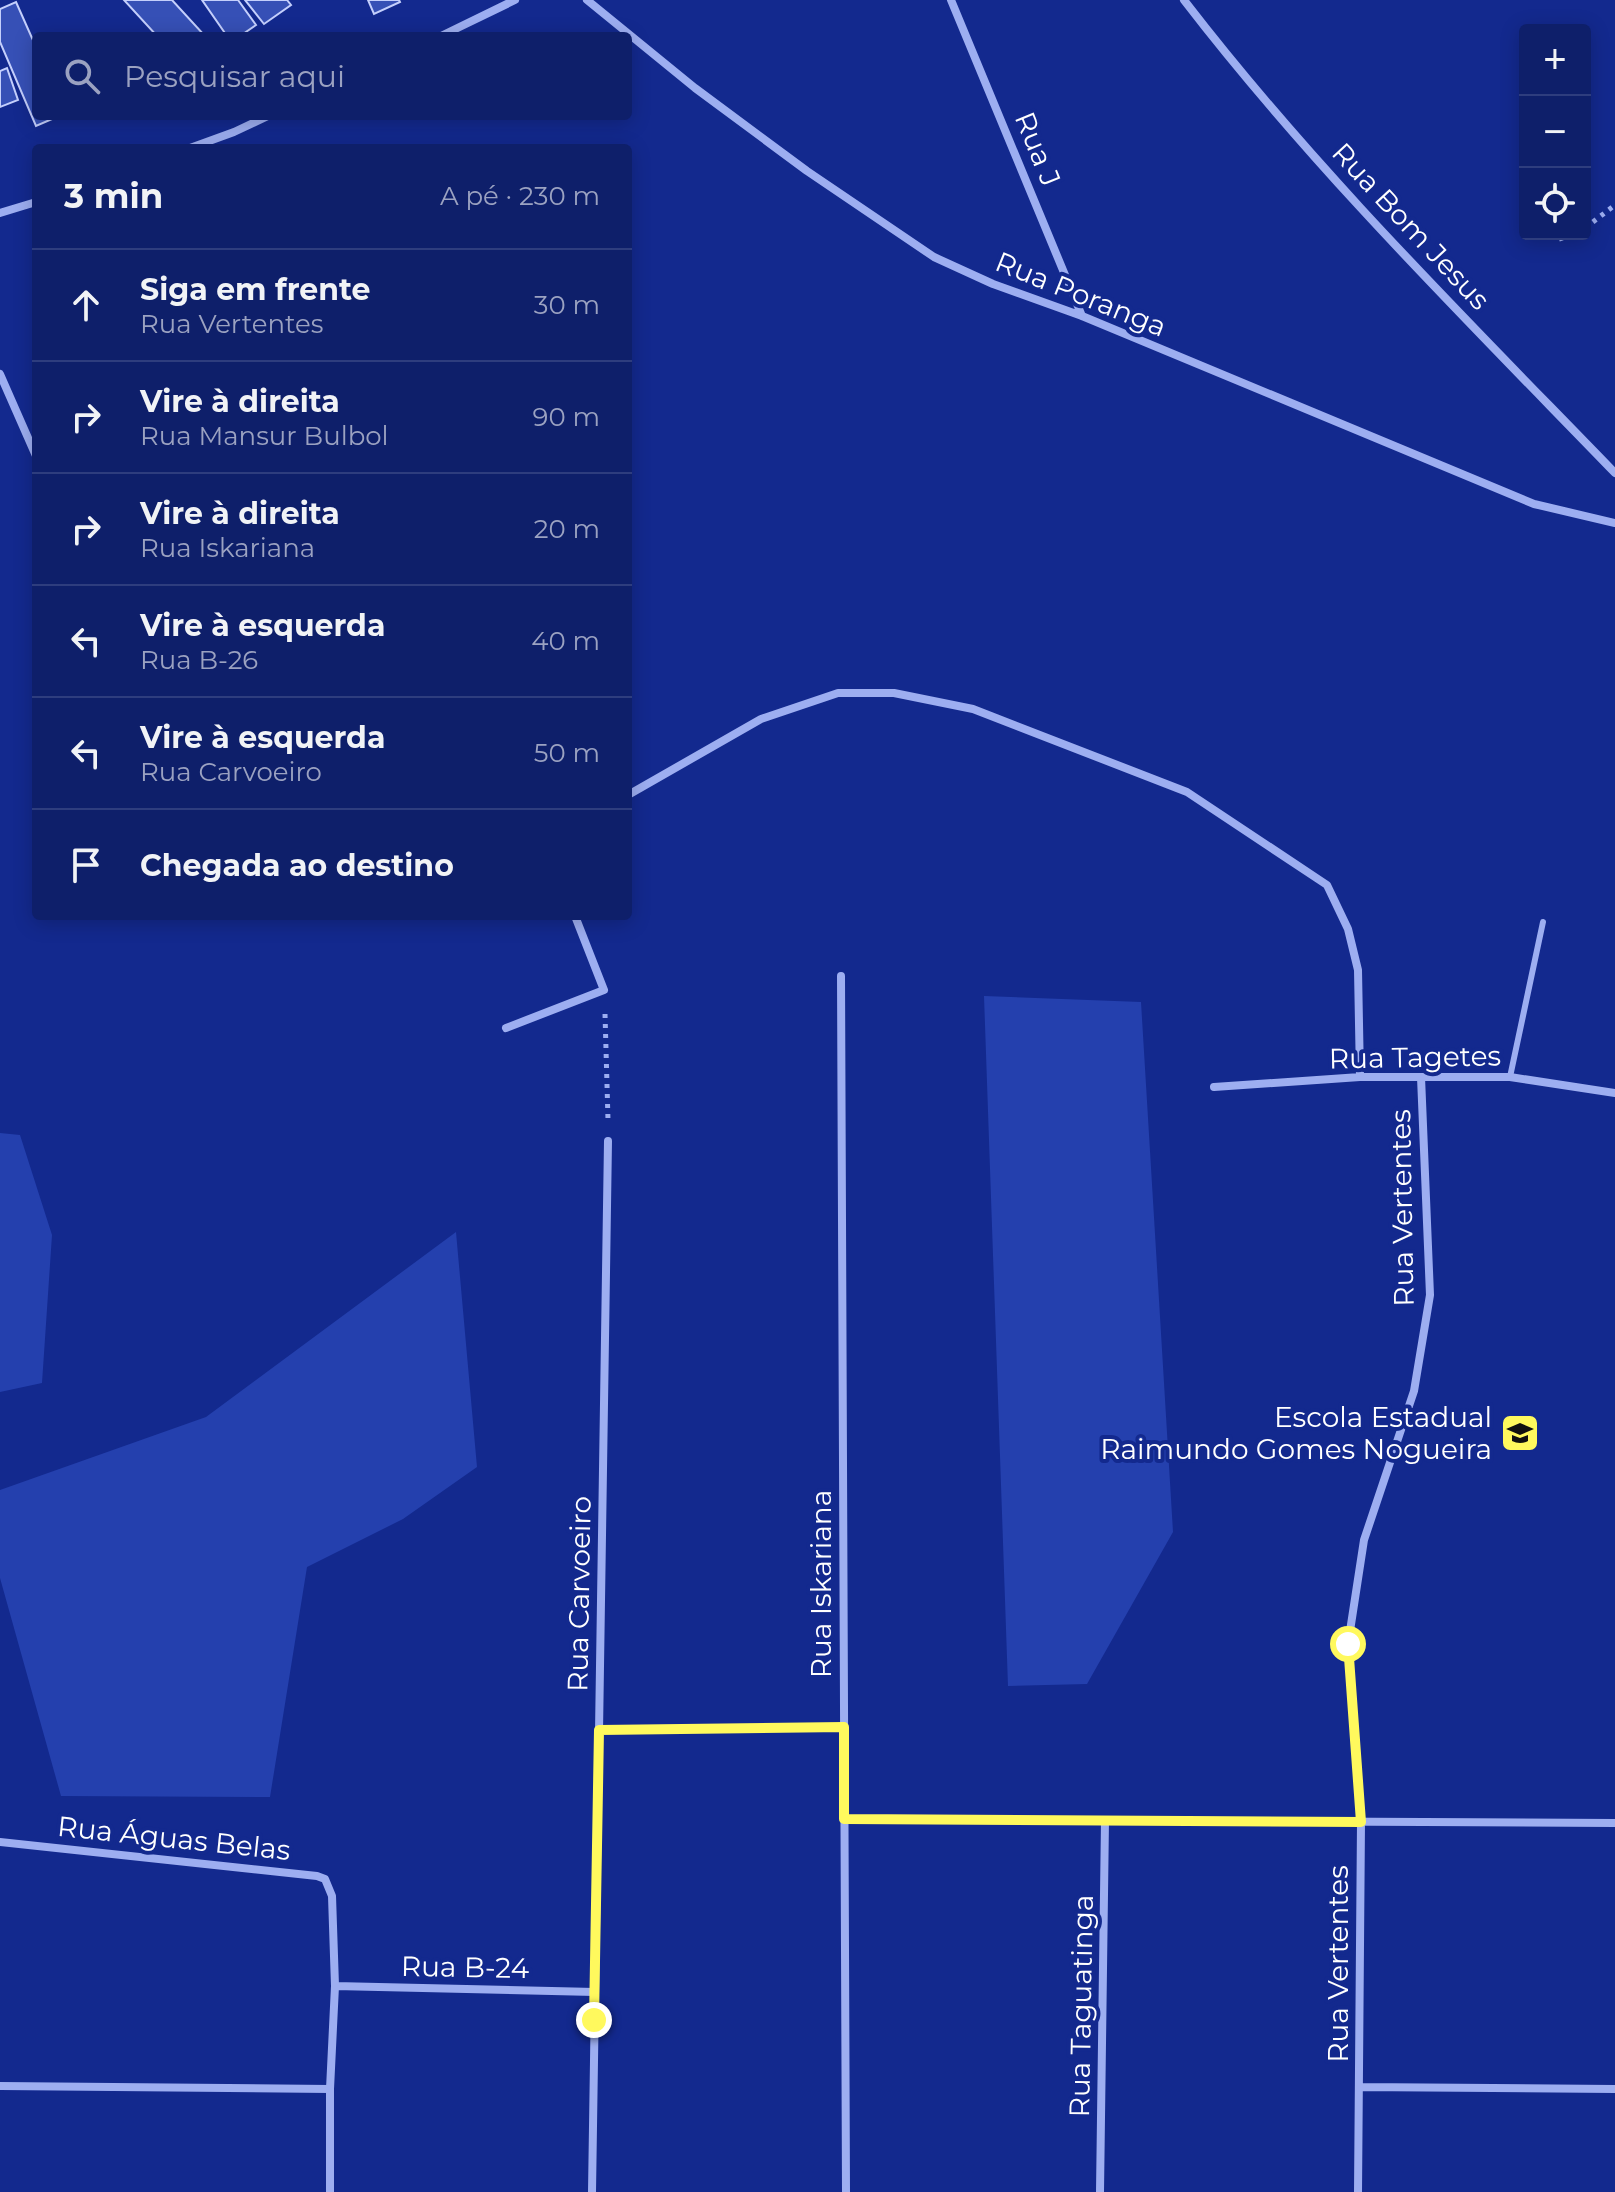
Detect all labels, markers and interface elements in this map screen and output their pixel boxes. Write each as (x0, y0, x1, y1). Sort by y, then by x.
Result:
map controls (1519, 24, 1591, 240)
button: + (1519, 24, 1591, 96)
search box (32, 32, 632, 120)
icon: search (60, 54, 104, 98)
text: Pesquisar aqui (124, 58, 345, 95)
button: − (1519, 96, 1591, 168)
street label: Rua J (1008, 107, 1068, 191)
street label: Rua Bom Jesus (1325, 136, 1497, 316)
button: locate (1519, 168, 1591, 240)
text: 3 min (64, 175, 163, 217)
text: A pé · 230 m (440, 180, 600, 212)
street label: Rua Poranga (991, 244, 1171, 344)
text: Siga em frente (140, 271, 370, 308)
icon: ahead (64, 283, 108, 327)
text: 30 m (534, 289, 600, 321)
text: Rua Vertentes (140, 308, 323, 340)
text: Vire à direita (140, 383, 340, 420)
icon: right (64, 395, 108, 439)
text: 90 m (533, 401, 600, 433)
text: Rua Mansur Bulbol (140, 420, 389, 452)
text: Vire à direita (140, 495, 340, 532)
icon: right (64, 507, 108, 551)
text: 20 m (534, 513, 600, 545)
text: Rua Iskariana (140, 532, 315, 564)
text: Vire à esquerda (140, 607, 385, 644)
icon: left (64, 619, 108, 663)
text: 40 m (531, 625, 600, 657)
text: Rua B-26 (140, 644, 258, 676)
text: Vire à esquerda (140, 719, 385, 756)
icon: left (64, 731, 108, 775)
text: 50 m (534, 737, 600, 769)
text: Rua Carvoeiro (140, 756, 322, 788)
icon: arrive (64, 843, 108, 887)
text: Chegada ao destino (140, 847, 454, 884)
street label: Rua Tagetes (1329, 1038, 1501, 1076)
street label: Rua Vertentes (1383, 1109, 1421, 1307)
place label: Escola Estadual Raimundo Gomes Nogueira (1100, 1400, 1492, 1466)
school or university icon: Escola Estadual Raimundo Gomes Nogueira (1499, 1412, 1541, 1454)
street label: Rua Iskariana (804, 1490, 838, 1678)
street label: Rua Carvoeiro (560, 1496, 598, 1692)
route start (1330, 1626, 1366, 1662)
street label: Rua Águas Belas (56, 1809, 292, 1867)
street label: Rua Vertentes (1321, 1865, 1355, 2063)
street label: Rua Taguatinga (1062, 1894, 1100, 2118)
street label: Rua B-24 (401, 1949, 530, 1985)
route end (576, 2002, 612, 2038)

